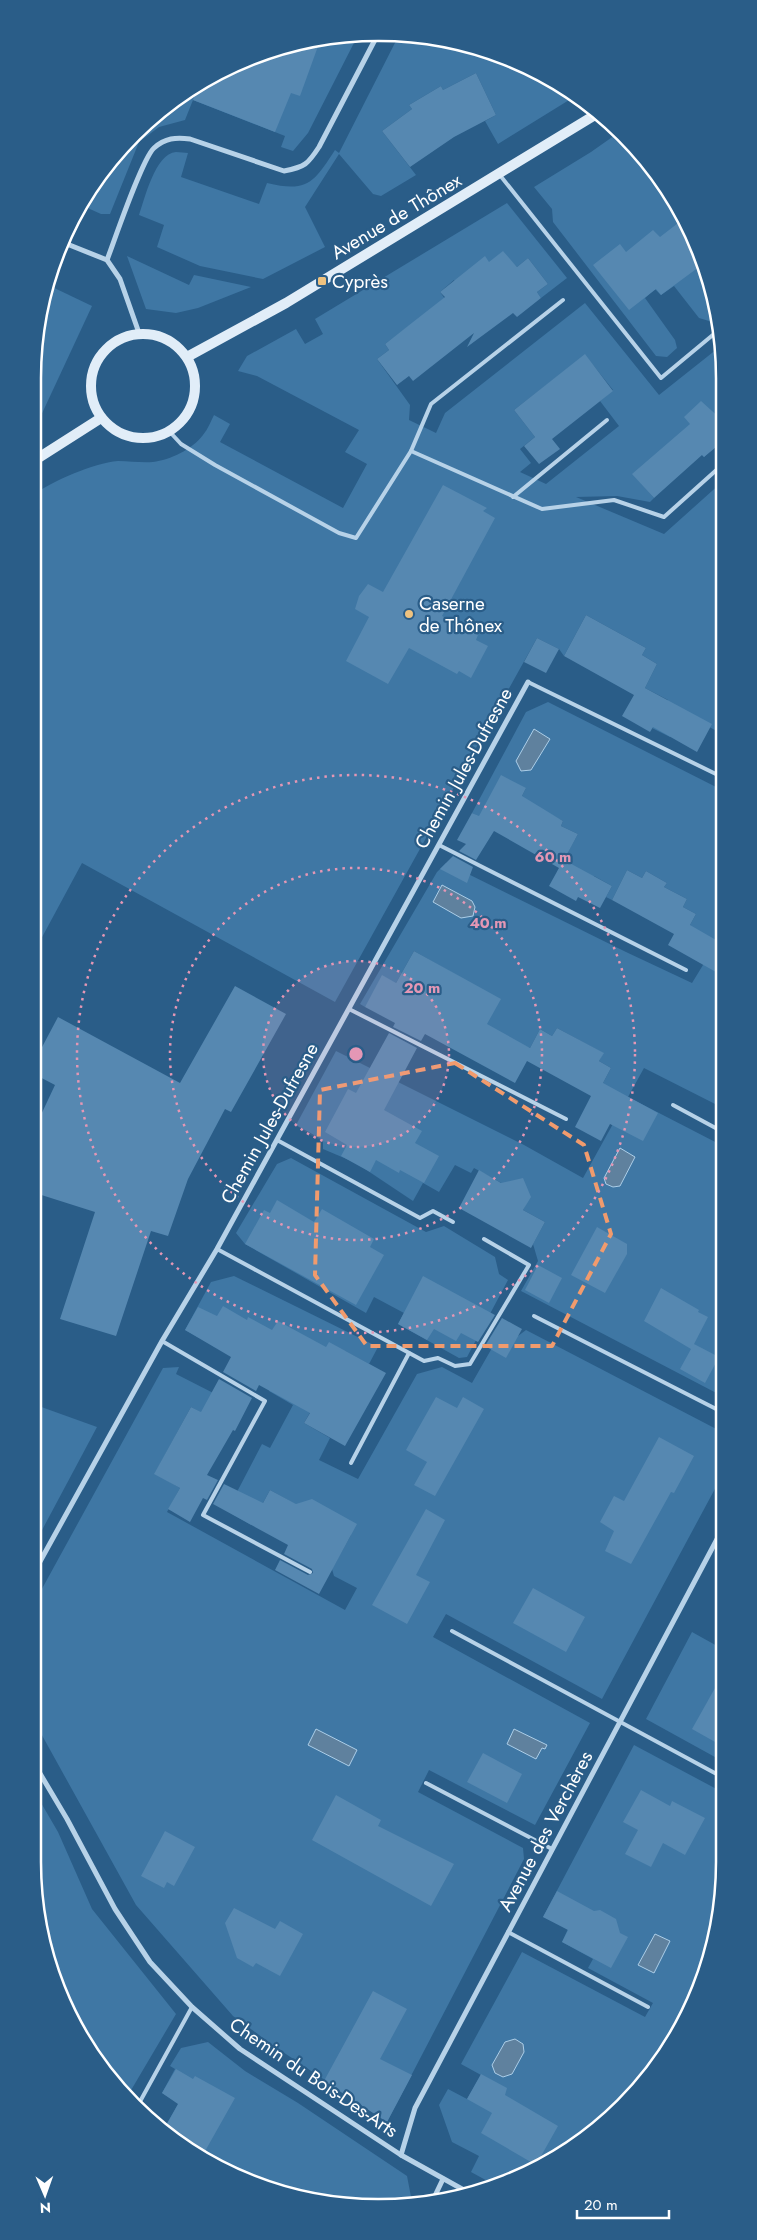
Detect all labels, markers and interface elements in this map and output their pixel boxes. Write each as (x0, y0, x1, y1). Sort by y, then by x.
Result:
street label: Avenue de Thônex (326, 167, 467, 266)
place label: Cyprès (332, 268, 388, 295)
marker: Cyprès (316, 275, 328, 287)
place label: Caserne de Thônex (419, 590, 502, 639)
marker: Caserne de Thônex (403, 608, 415, 620)
street label: Chemin Jules-Dufresne (408, 683, 519, 854)
text: 60 m (535, 846, 571, 868)
text: 40 m (469, 912, 507, 934)
text: 20 m (404, 977, 440, 999)
street label: Chemin Jules-Dufresne (214, 1038, 325, 1209)
centre of rings (347, 1045, 365, 1063)
street label: Avenue des Verchères (492, 1746, 599, 1916)
street label: Chemin du Bois-Des-Arts (224, 2011, 404, 2144)
north arrow (20, 2170, 70, 2220)
scale bar (577, 2188, 670, 2220)
text: 20 m (584, 2194, 618, 2216)
text: N (40, 2198, 51, 2218)

